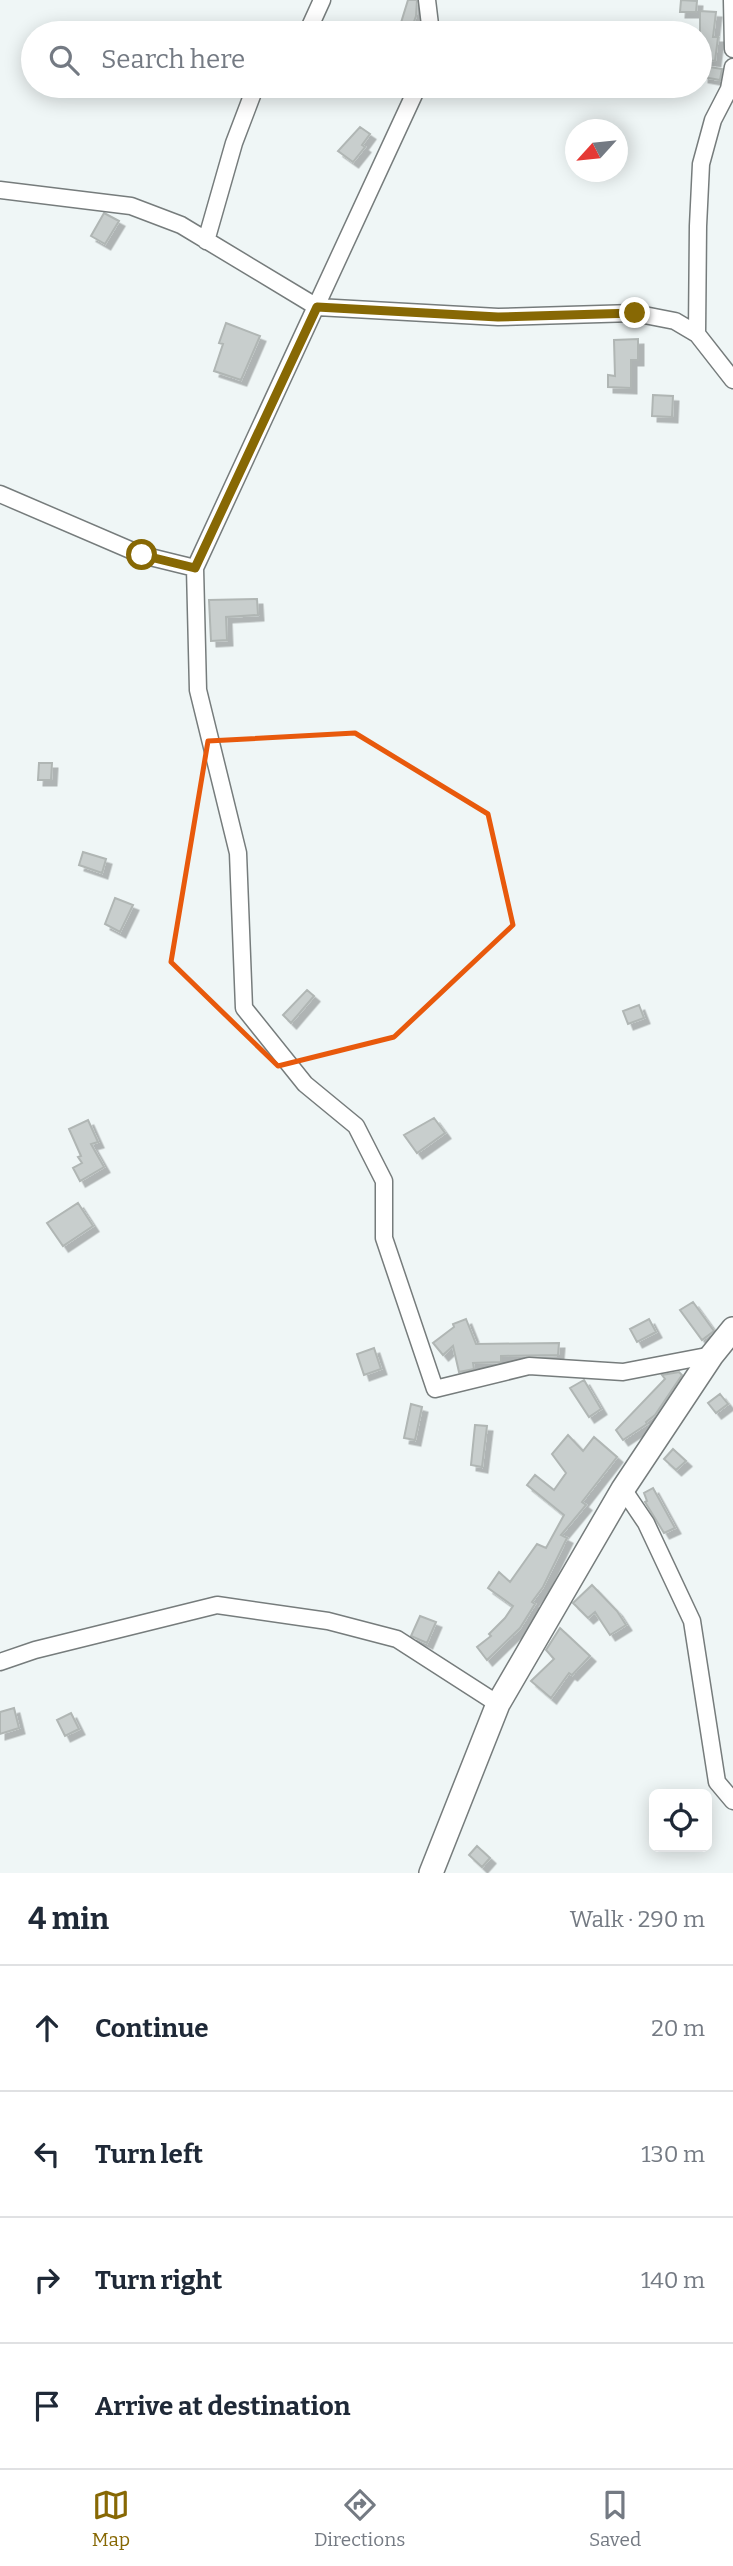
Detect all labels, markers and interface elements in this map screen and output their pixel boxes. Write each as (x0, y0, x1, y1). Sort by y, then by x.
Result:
search box (21, 21, 712, 98)
icon: search (45, 41, 83, 79)
text: Search here (101, 44, 245, 75)
north arrow (565, 119, 628, 182)
route end (619, 297, 650, 328)
route start (126, 539, 157, 570)
map controls (649, 1789, 712, 1852)
button: locate (649, 1789, 712, 1852)
text: 4 min (28, 1901, 109, 1937)
text: Walk · 290 m (570, 1905, 705, 1933)
icon: ahead (28, 2009, 66, 2047)
text: Continue (95, 2013, 209, 2044)
text: 20 m (651, 2014, 705, 2042)
icon: left (28, 2135, 66, 2173)
text: Turn left (95, 2139, 203, 2170)
text: 130 m (641, 2140, 705, 2168)
icon: right (28, 2261, 66, 2299)
text: Turn right (95, 2265, 222, 2296)
text: 140 m (641, 2266, 705, 2294)
icon: arrive (28, 2387, 66, 2425)
text: Arrive at destination (95, 2391, 350, 2422)
tab: Map (92, 2486, 130, 2551)
tab: Directions (314, 2486, 405, 2551)
tab: Saved (589, 2486, 641, 2551)

